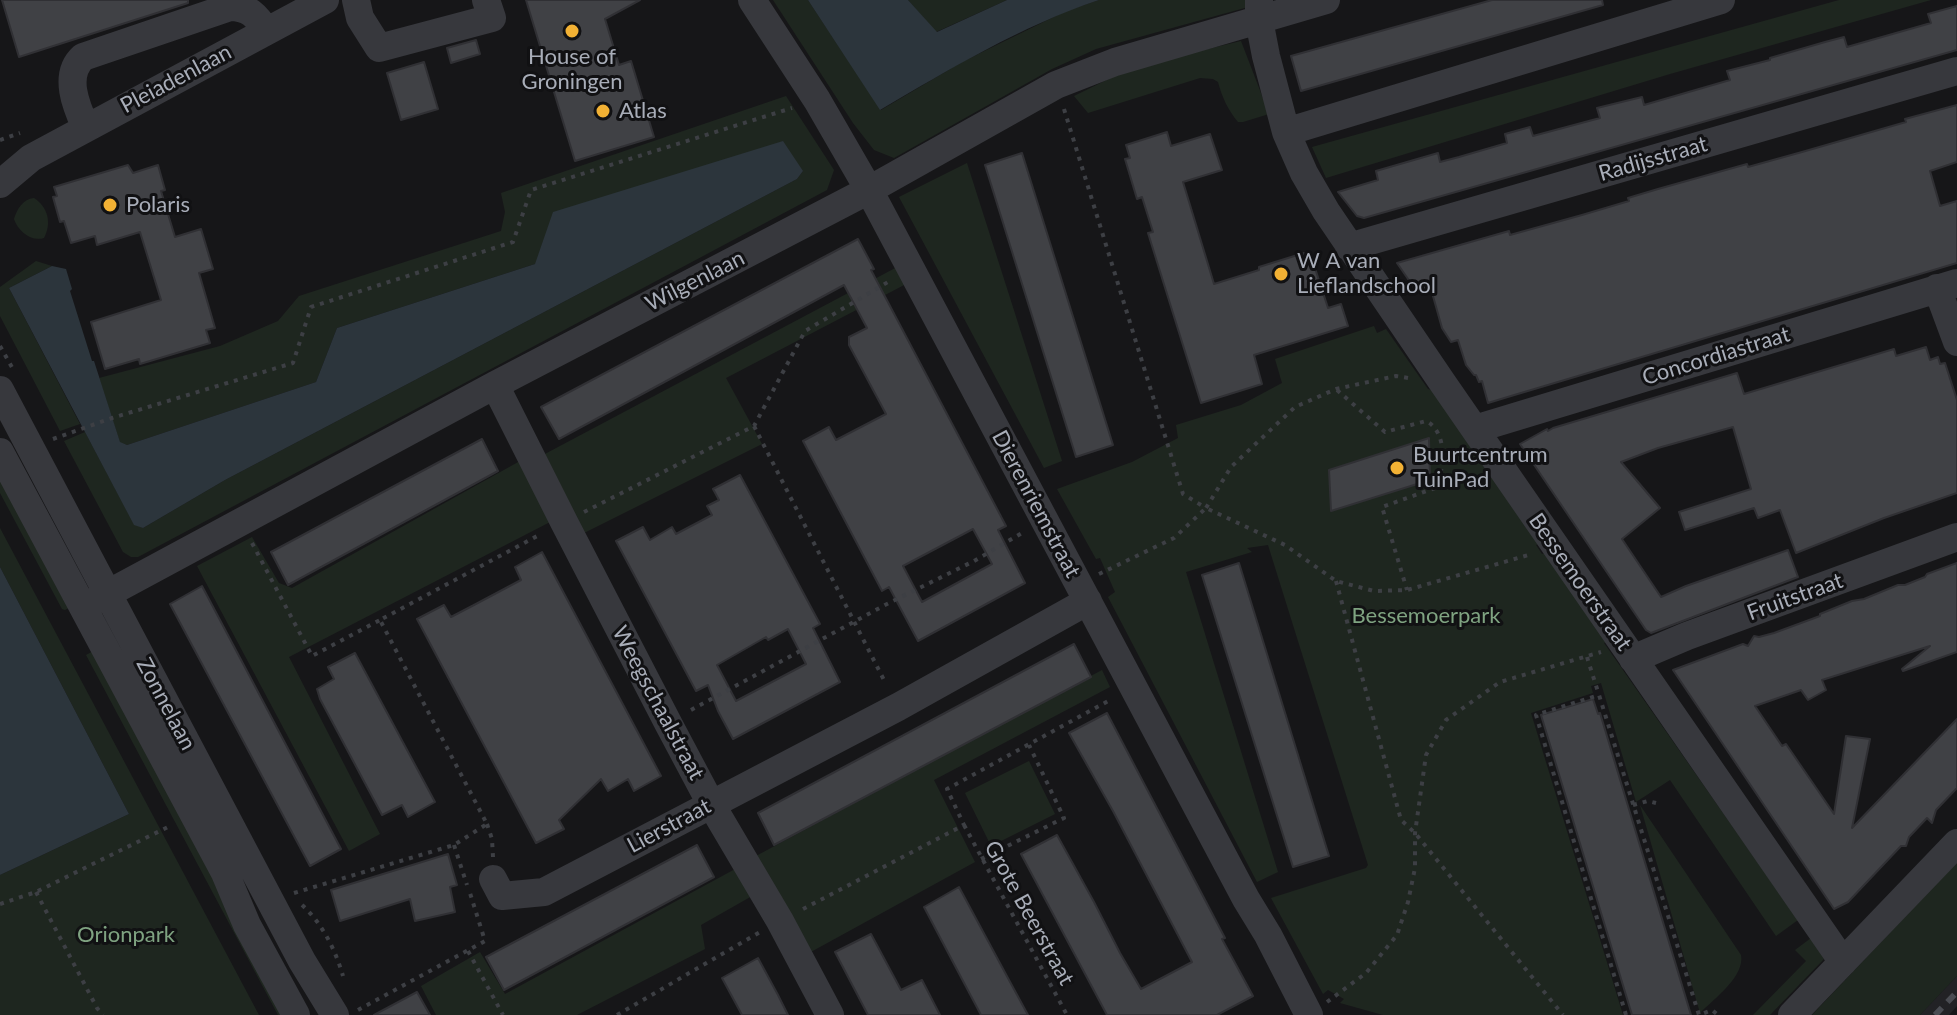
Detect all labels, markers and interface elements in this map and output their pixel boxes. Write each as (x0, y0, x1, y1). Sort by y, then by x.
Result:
marker: House of Groningen (563, 22, 581, 40)
street label: Pleiadenlaan (116, 39, 236, 119)
place label: House of Groningen (522, 44, 622, 96)
place label: Atlas (619, 98, 667, 124)
marker: Atlas (594, 102, 612, 120)
street label: Radijsstraat (1596, 131, 1710, 187)
place label: Polaris (126, 192, 190, 218)
marker: Polaris (101, 196, 119, 214)
street label: Wilgenlaan (641, 245, 749, 317)
place label: W A van Lieflandschool (1297, 248, 1436, 300)
marker: W A van Lieflandschool (1272, 265, 1290, 283)
street label: Concordiastraat (1639, 321, 1793, 391)
street label: Dierenriemstraat (986, 426, 1086, 582)
place label: Buurtcentrum TuinPad (1413, 442, 1548, 494)
marker: Buurtcentrum TuinPad (1388, 459, 1406, 477)
street label: Bessemoerstraat (1523, 508, 1637, 656)
street label: Fruitstraat (1744, 568, 1846, 626)
park label: Bessemoerpark (1352, 603, 1500, 629)
street label: Weegschaalstraat (606, 622, 710, 784)
street label: Zonnelaan (131, 653, 201, 755)
street label: Lierstraat (623, 793, 715, 859)
street label: Grote Beerstraat (978, 836, 1080, 990)
park label: Orionpark (77, 922, 175, 948)

